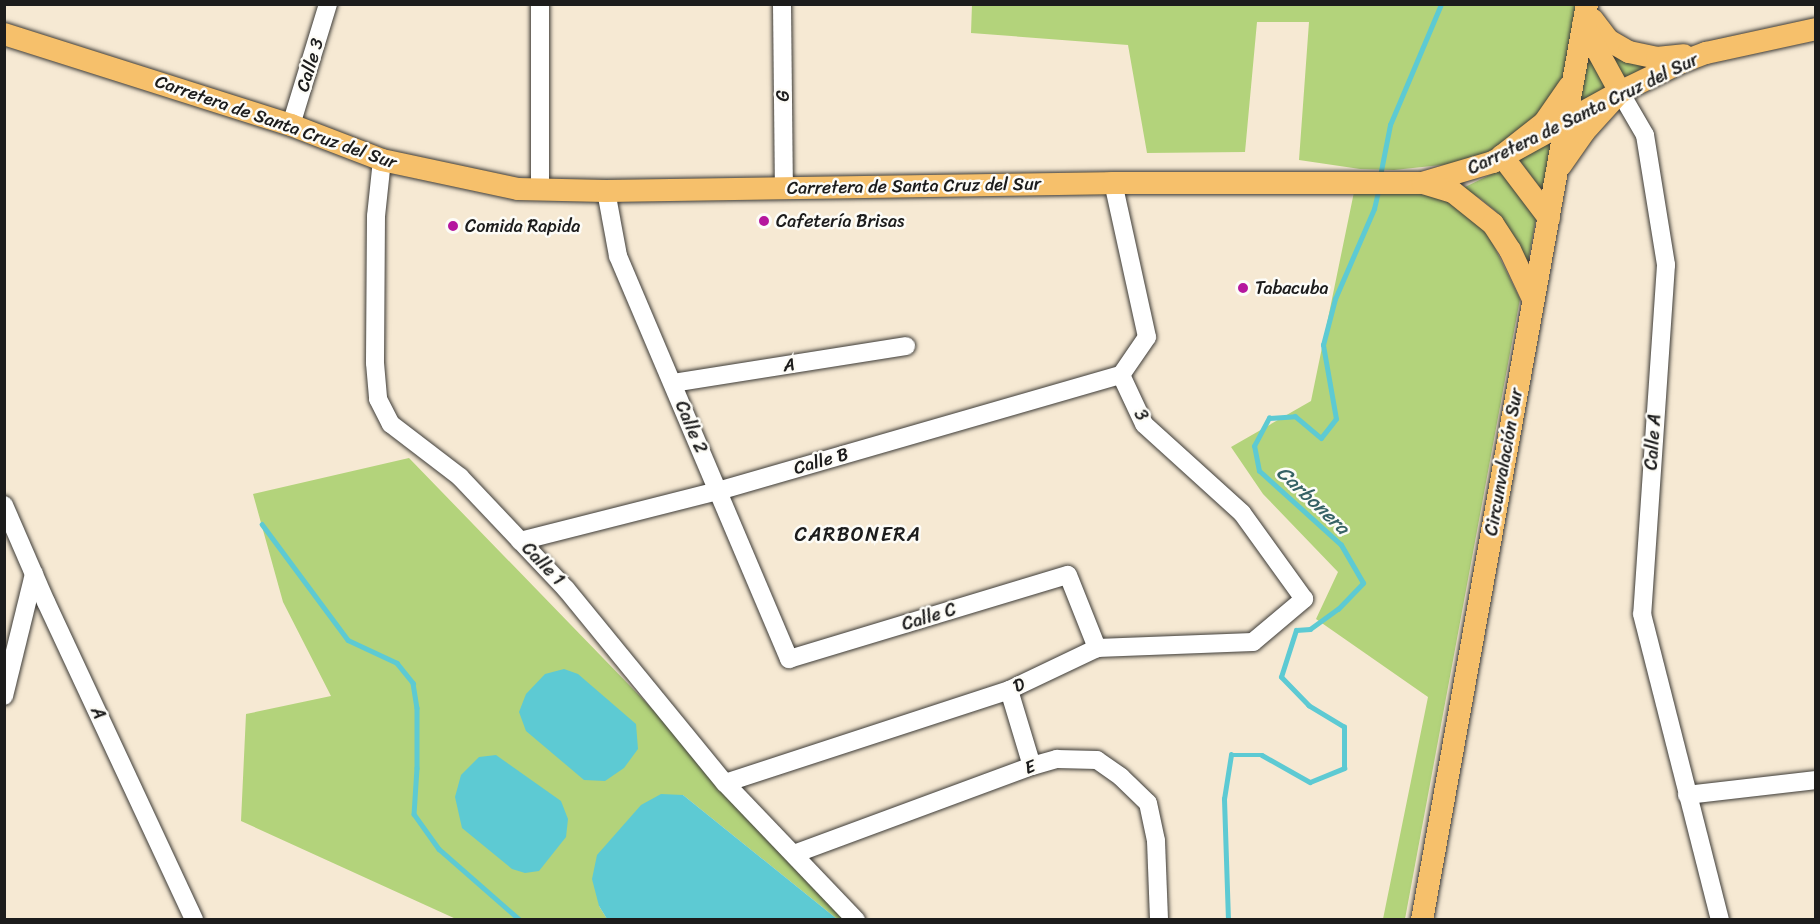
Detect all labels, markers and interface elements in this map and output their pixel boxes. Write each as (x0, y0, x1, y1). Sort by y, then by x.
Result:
street label: Calle 3 (292, 36, 328, 94)
street label: Carretera de Santa Cruz del Sur (1464, 48, 1702, 180)
street label: Carretera de Santa Cruz del Sur (152, 70, 400, 174)
street label: G (772, 90, 794, 102)
street label: Carretera de Santa Cruz del Sur (786, 173, 1042, 199)
place label: Cafetería Brisas (776, 210, 905, 232)
marker: Cafetería Brisas (757, 214, 771, 228)
place label: Comida Rapida (465, 215, 580, 237)
marker: Comida Rapida (446, 219, 460, 233)
place label: Tabacuba (1255, 277, 1329, 299)
marker: Tabacuba (1236, 281, 1250, 295)
street label: A (781, 353, 797, 377)
street label: Circunvalación Sur (1480, 387, 1528, 537)
street label: Calle 2 (670, 398, 712, 456)
street label: 3 (1129, 406, 1153, 424)
street label: Calle A (1640, 413, 1666, 471)
street label: Calle B (791, 443, 851, 479)
water label: Carbonera (1272, 460, 1354, 540)
district label: CARBONERA (794, 522, 922, 546)
street label: Calle 1 (517, 538, 569, 590)
street label: Calle C (899, 599, 959, 635)
street label: D (1010, 673, 1028, 697)
street label: A (86, 703, 110, 723)
street label: E (1022, 755, 1038, 779)

